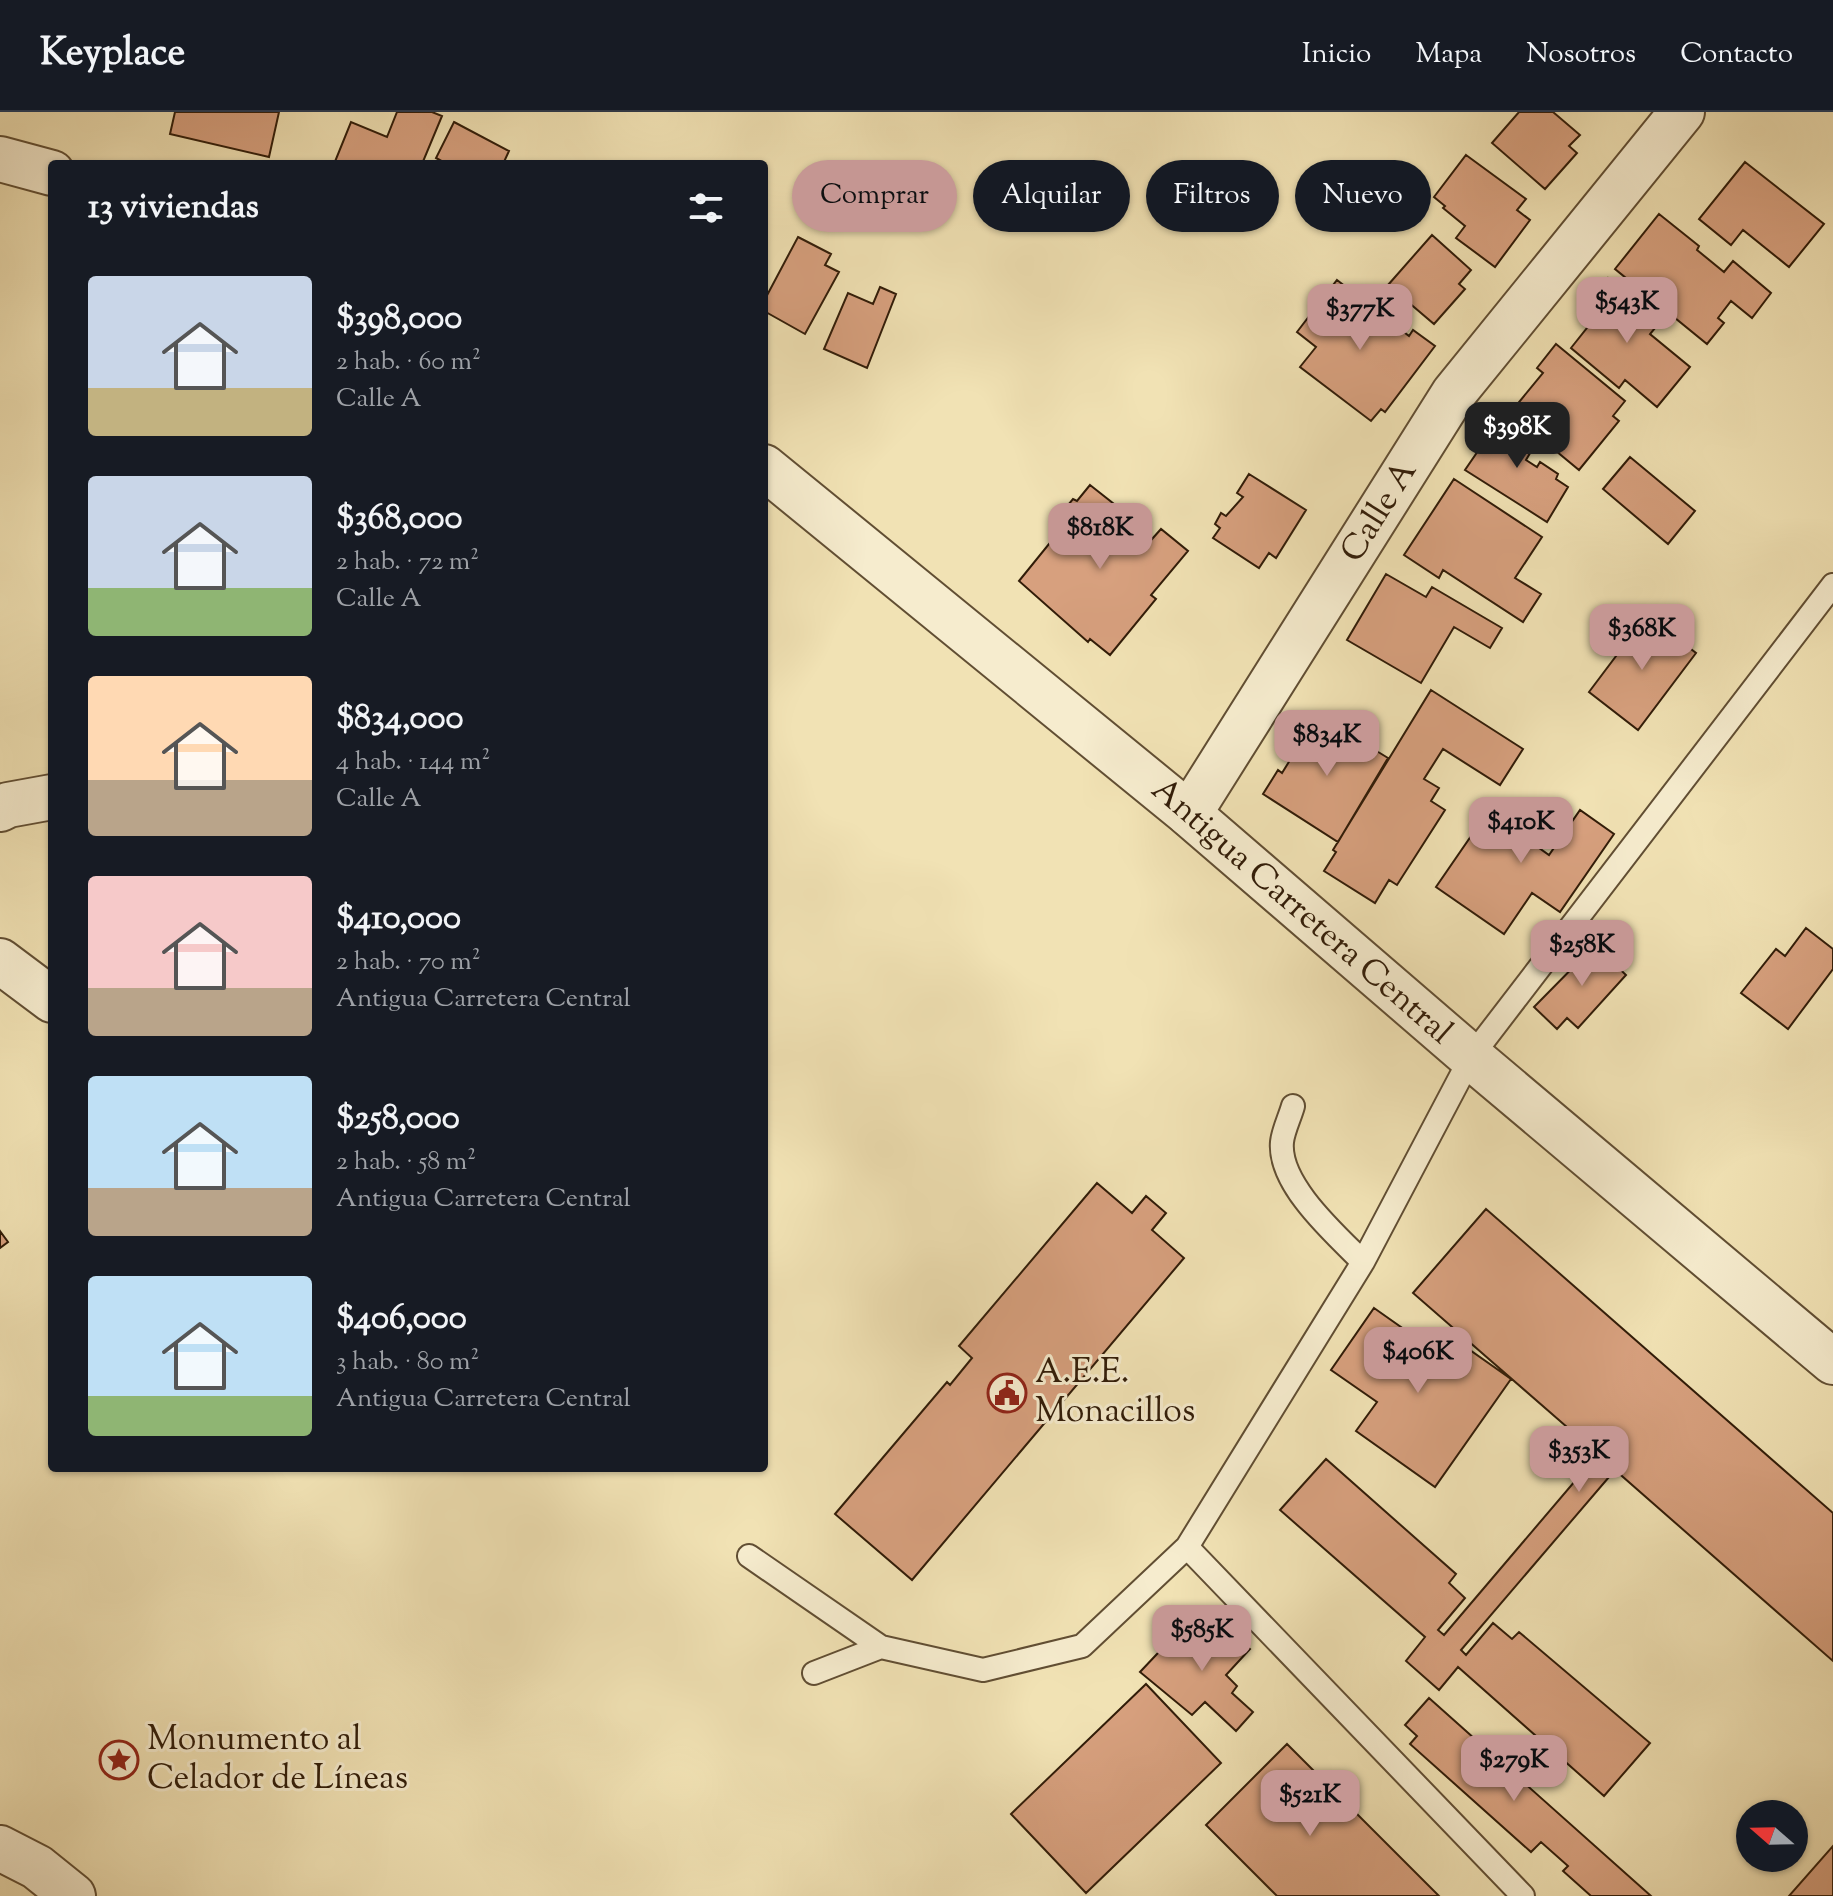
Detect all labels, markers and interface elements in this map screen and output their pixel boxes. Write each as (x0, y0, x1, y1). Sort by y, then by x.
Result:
text: Keyplace (40, 28, 185, 82)
text: Inicio (1302, 35, 1371, 75)
text: Mapa (1415, 35, 1482, 75)
text: Nosotros (1526, 35, 1636, 75)
text: Contacto (1680, 35, 1793, 75)
chip: Comprar (792, 160, 957, 232)
chip: Alquilar (973, 160, 1130, 232)
chip: Filtros (1146, 160, 1279, 232)
chip: Nuevo (1295, 160, 1431, 232)
text: 13 viviendas (88, 184, 259, 233)
icon: filters (684, 186, 728, 230)
pin: $543K (1571, 277, 1683, 345)
pin: $377K (1304, 284, 1416, 352)
text: $543K (1594, 284, 1660, 321)
text: $377K (1325, 291, 1395, 328)
text: $398,000 (336, 295, 462, 344)
icon: home (152, 308, 248, 404)
text: 2 hab. · 60 m² (336, 344, 481, 381)
text: Calle A (336, 381, 422, 418)
pin: $398K (1461, 402, 1573, 470)
text: $398K (1483, 409, 1551, 446)
street label: Calle A (1330, 452, 1430, 572)
text: $368,000 (336, 495, 463, 544)
pin: $818K (1044, 503, 1156, 571)
icon: home (152, 508, 248, 604)
text: $818K (1066, 510, 1134, 547)
text: 2 hab. · 72 m² (336, 544, 479, 581)
text: Calle A (336, 581, 422, 618)
pin: $368K (1586, 604, 1698, 672)
text: $368K (1608, 611, 1676, 648)
text: $834,000 (336, 695, 463, 744)
icon: home (152, 708, 248, 804)
pin: $834K (1271, 710, 1383, 778)
text: $834K (1292, 717, 1362, 754)
text: 4 hab. · 144 m² (336, 744, 490, 781)
street label: Antigua Carretera Central (1139, 767, 1463, 1057)
text: Calle A (336, 781, 422, 818)
pin: $410K (1465, 797, 1577, 865)
text: $410K (1487, 804, 1555, 841)
text: $410,000 (336, 895, 461, 944)
icon: home (152, 908, 248, 1004)
pin: $258K (1526, 920, 1638, 988)
text: $258K (1549, 927, 1615, 964)
text: 2 hab. · 70 m² (336, 944, 480, 981)
text: Antigua Carretera Central (336, 981, 631, 1018)
text: $258,000 (336, 1095, 460, 1144)
icon: home (152, 1108, 248, 1204)
text: 2 hab. · 58 m² (336, 1144, 476, 1181)
text: Antigua Carretera Central (336, 1181, 631, 1218)
text: $406,000 (336, 1295, 467, 1344)
icon: home (152, 1308, 248, 1404)
pin: $406K (1362, 1327, 1474, 1395)
text: $406K (1382, 1334, 1454, 1371)
text: 3 hab. · 80 m² (336, 1344, 479, 1381)
place label: A.E.E. Monacillos (1035, 1349, 1195, 1437)
public building icon: A.E.E. Monacillos (986, 1372, 1028, 1414)
text: Antigua Carretera Central (336, 1381, 631, 1418)
pin: $353K (1523, 1426, 1635, 1494)
text: $353K (1548, 1433, 1610, 1470)
pin: $585K (1146, 1605, 1258, 1673)
text: $585K (1170, 1612, 1234, 1649)
place label: Monumento al Celador de Líneas (147, 1716, 408, 1804)
pin: $279K (1458, 1735, 1570, 1803)
place icon: Monumento al Celador de Líneas (98, 1739, 140, 1781)
text: $279K (1479, 1742, 1549, 1779)
pin: $521K (1254, 1770, 1366, 1838)
text: $521K (1279, 1777, 1341, 1814)
north arrow (1736, 1800, 1808, 1872)
map controls (1736, 1800, 1808, 1872)

